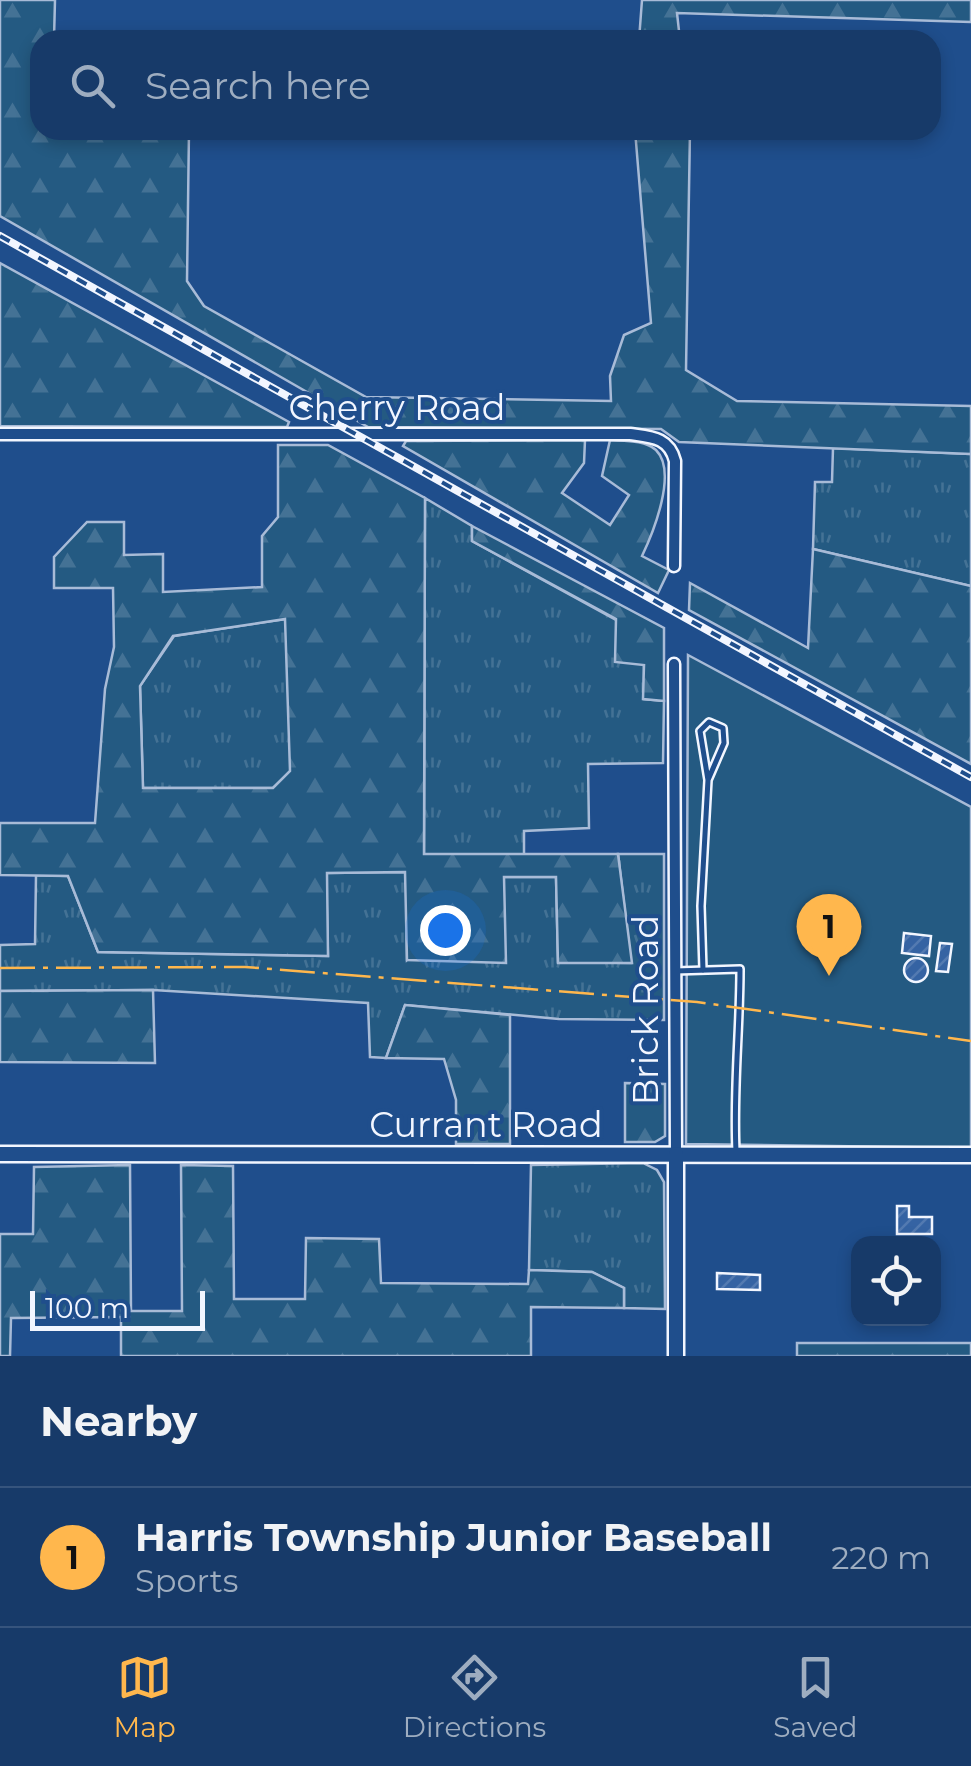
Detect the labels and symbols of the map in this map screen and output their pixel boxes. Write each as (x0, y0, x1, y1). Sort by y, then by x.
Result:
street label: Cherry Road (289, 386, 505, 429)
pin: 1 (796, 894, 862, 976)
your location (420, 905, 471, 956)
street label: Brick Road (624, 915, 667, 1105)
street label: Currant Road (369, 1103, 603, 1146)
scale bar (30, 1286, 205, 1330)

